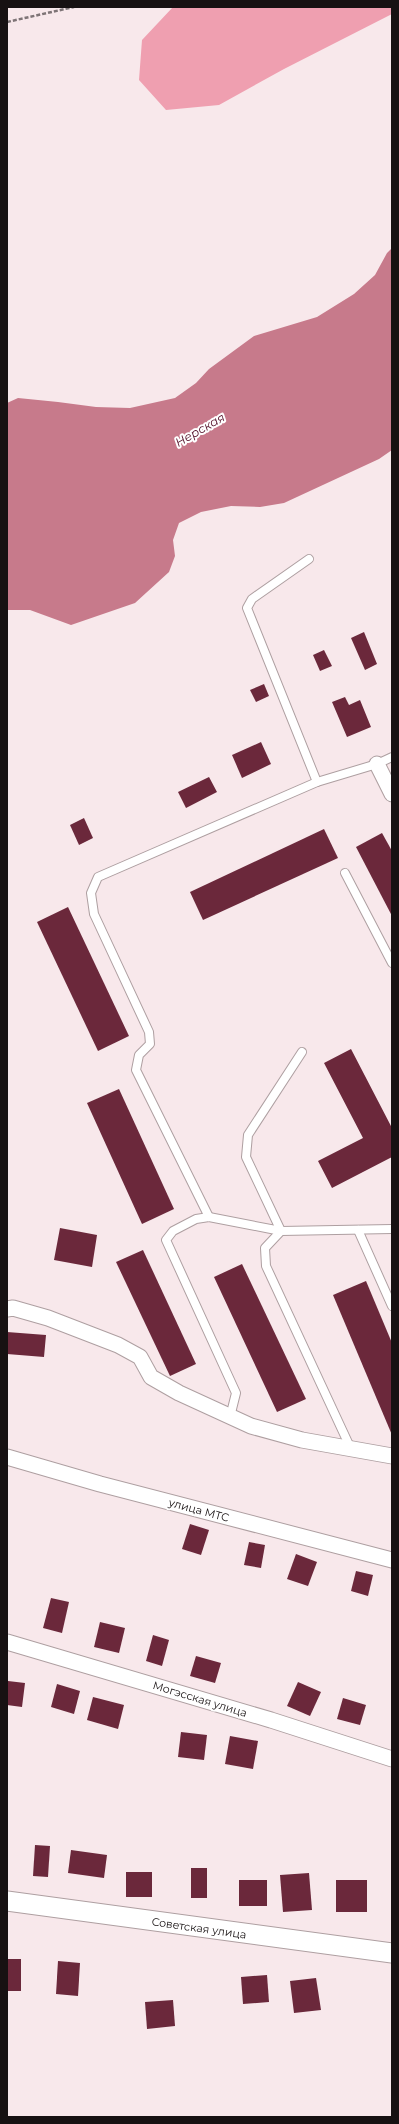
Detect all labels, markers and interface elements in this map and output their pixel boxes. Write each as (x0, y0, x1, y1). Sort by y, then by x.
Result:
water label: Нерская (172, 409, 227, 450)
street label: улица МТС (166, 1495, 231, 1525)
street label: Могэсская улица (151, 1678, 249, 1720)
street label: Советская улица (151, 1914, 247, 1942)

